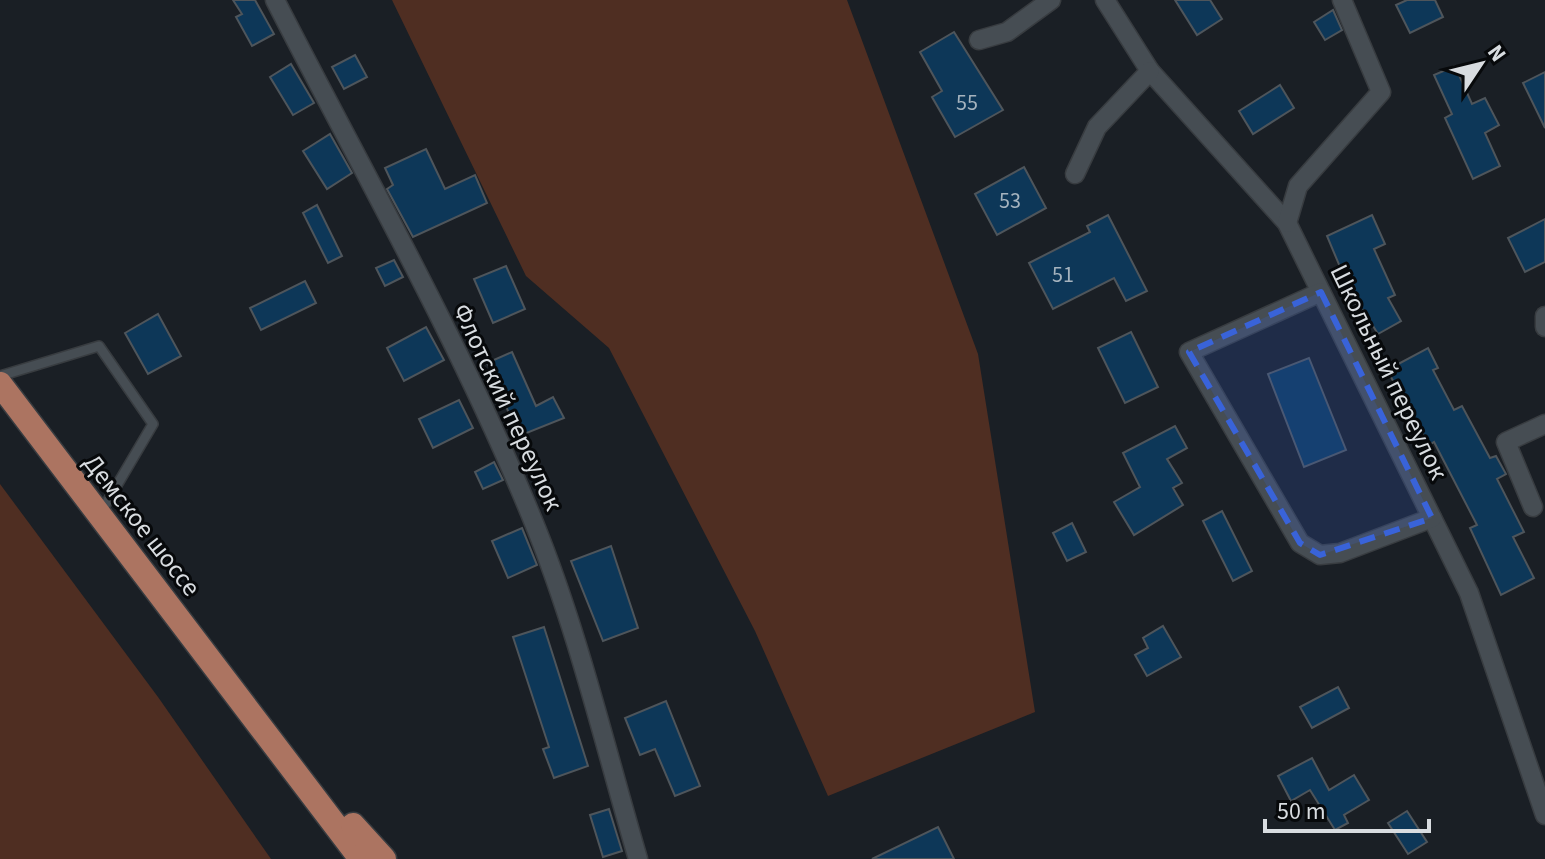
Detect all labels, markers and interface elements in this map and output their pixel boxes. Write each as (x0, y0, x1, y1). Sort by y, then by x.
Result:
north arrow (1441, 24, 1521, 104)
text: N (1479, 38, 1514, 68)
house number: 55 (956, 87, 978, 119)
house number: 53 (999, 185, 1021, 217)
street label: Школьный переулок (1321, 258, 1457, 486)
house number: 51 (1052, 259, 1074, 291)
street label: Флотский переулок (444, 297, 572, 517)
street label: Демское шоссе (75, 446, 209, 604)
scale bar (1265, 783, 1429, 833)
text: 50 m (1277, 794, 1326, 829)

